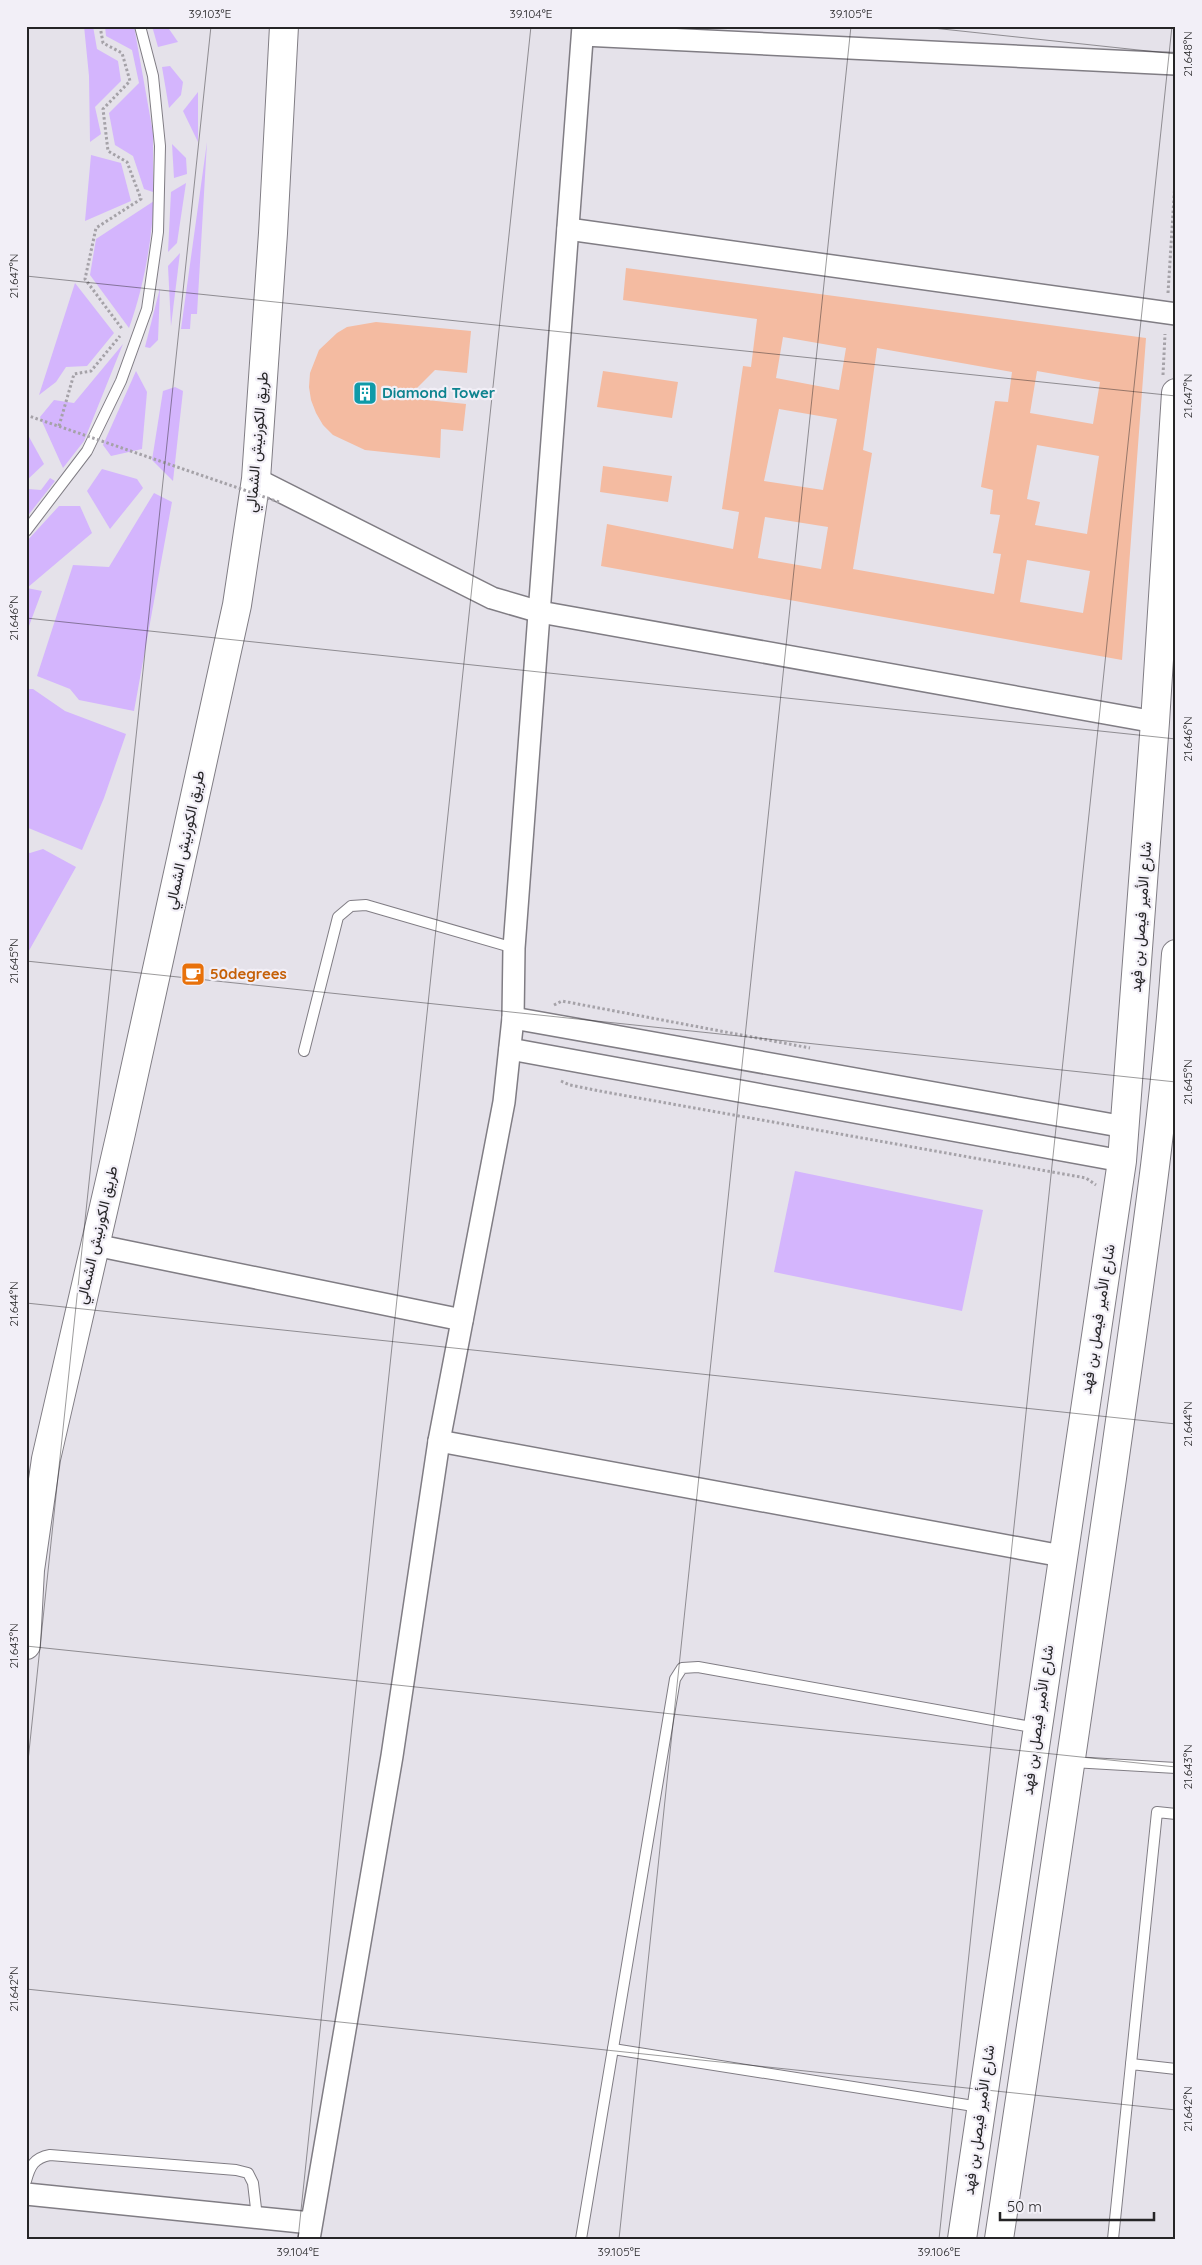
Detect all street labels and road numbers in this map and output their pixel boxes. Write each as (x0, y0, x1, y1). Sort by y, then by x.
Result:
street label: طريق الكورنيش الشمالي (241, 370, 276, 514)
street label: طريق الكورنيش الشمالي (161, 768, 212, 912)
street label: شارع الأمير فيصل بن فهد (1126, 841, 1157, 993)
street label: طريق الكورنيش الشمالي (71, 1164, 126, 1307)
street label: شارع الأمير فيصل بن فهد (1076, 1243, 1121, 1395)
street label: شارع الأمير فيصل بن فهد (1018, 1644, 1059, 1796)
street label: شارع الأمير فيصل بن فهد (959, 2044, 1000, 2196)

